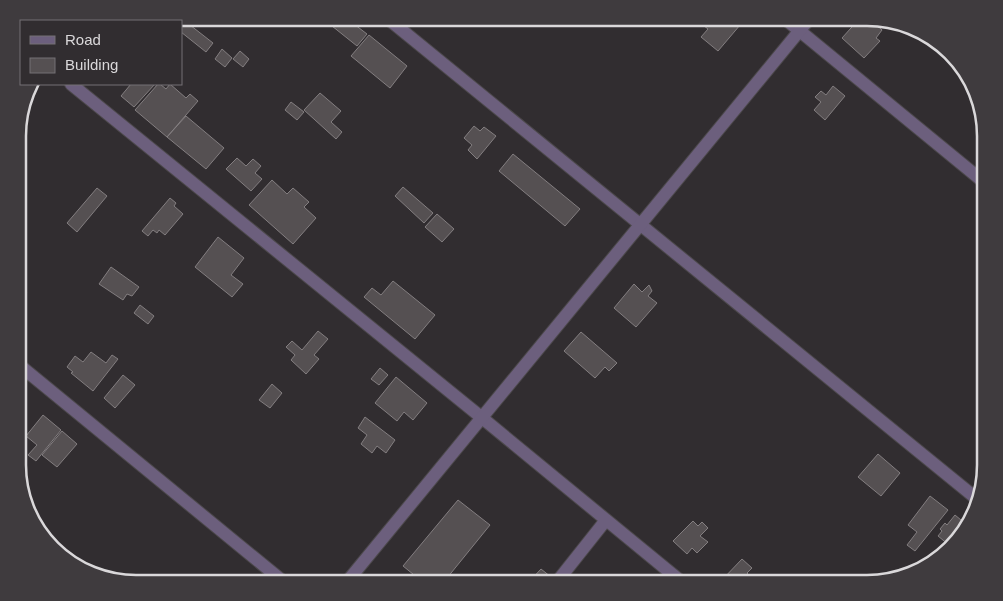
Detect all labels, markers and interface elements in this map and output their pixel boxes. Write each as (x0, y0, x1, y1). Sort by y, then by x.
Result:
legend (20, 20, 182, 85)
text: Road (65, 31, 101, 48)
text: Building (65, 56, 118, 73)

